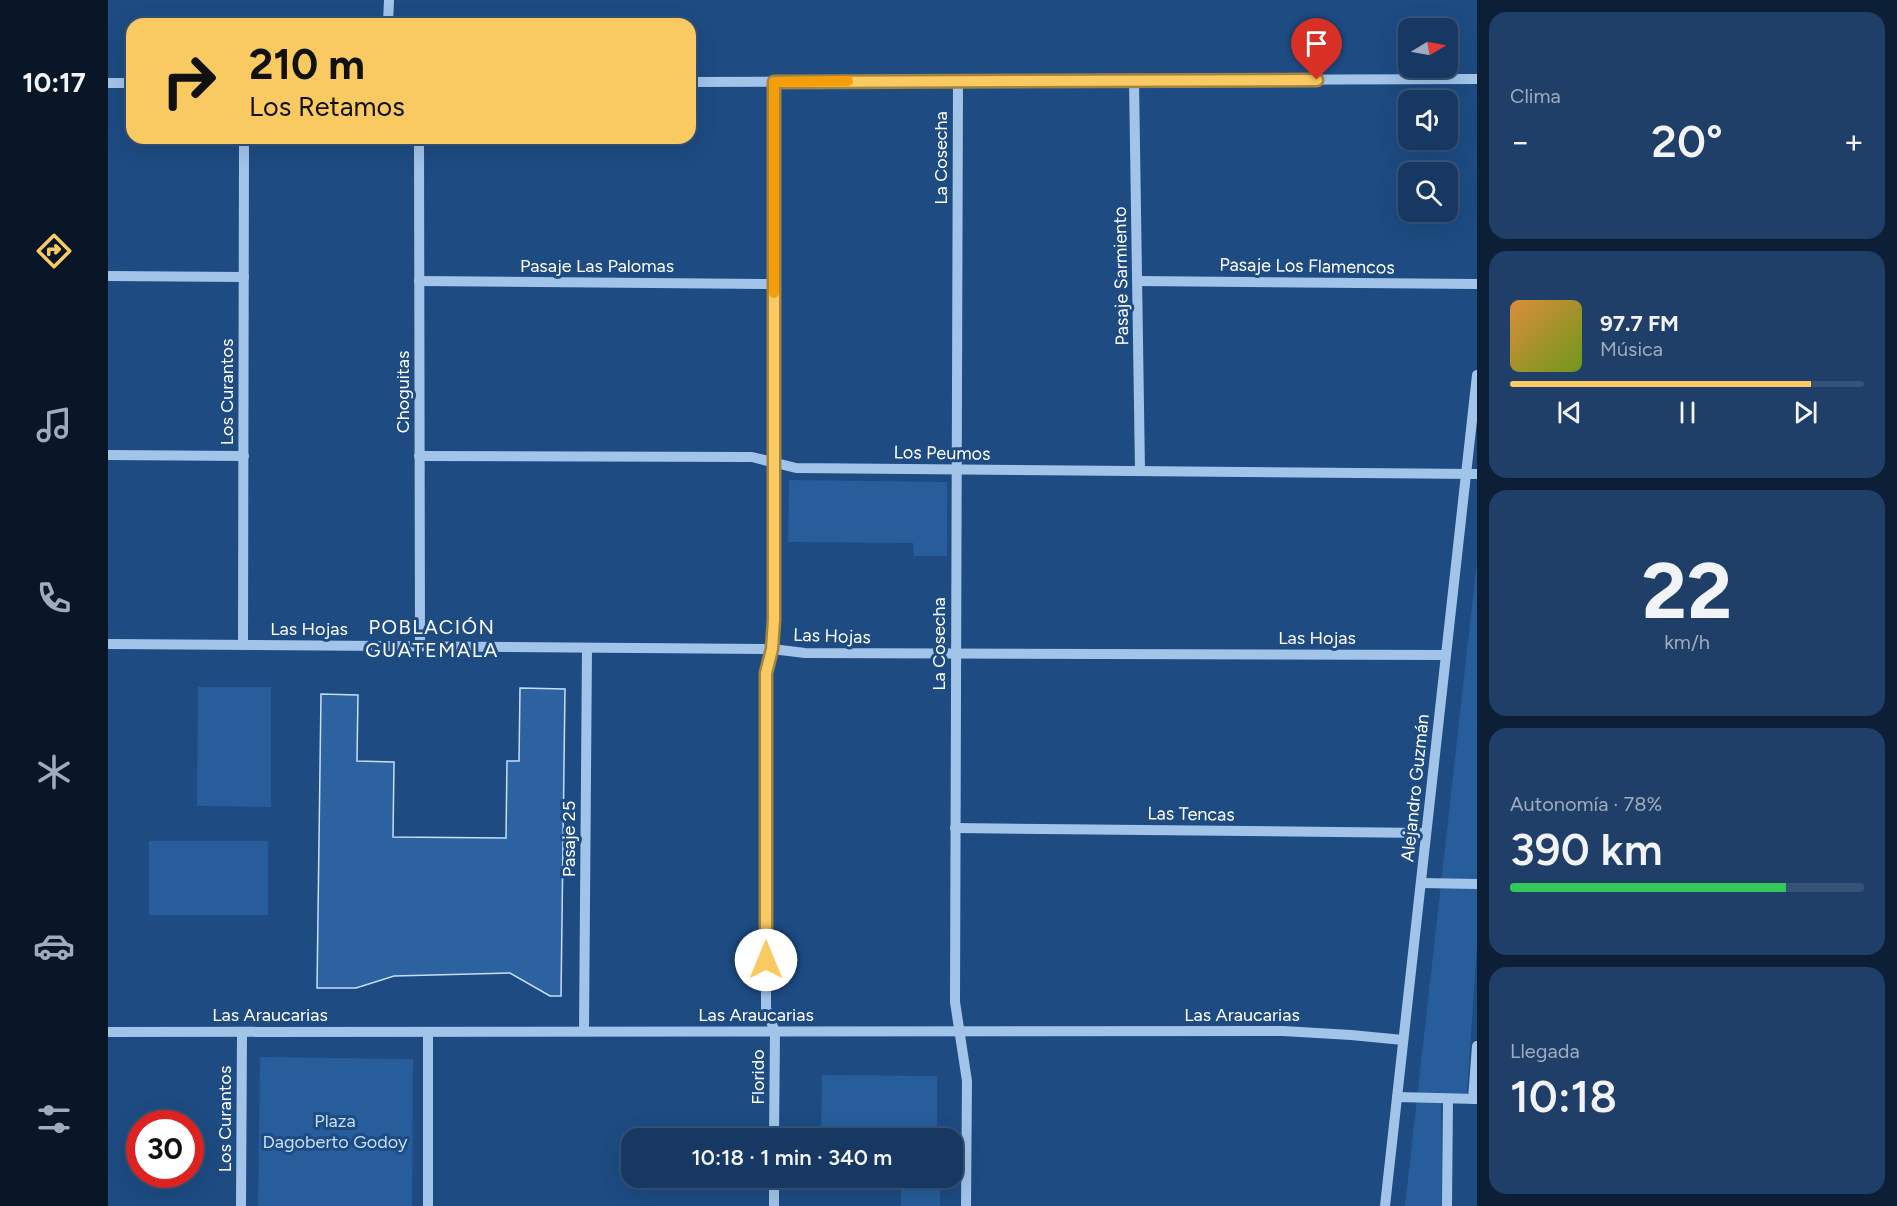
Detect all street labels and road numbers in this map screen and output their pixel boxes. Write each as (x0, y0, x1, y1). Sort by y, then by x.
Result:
street label: La Cosecha (930, 111, 952, 205)
street label: Pasaje Sarmiento (1109, 206, 1133, 346)
street label: Pasaje Los Flamencos (1219, 253, 1395, 279)
street label: Pasaje Las Palomas (520, 255, 674, 277)
street label: Los Curantos (216, 339, 238, 445)
street label: Choguitas (392, 351, 414, 433)
street label: Los Peumos (893, 441, 991, 465)
street label: La Cosecha (928, 597, 950, 691)
street label: Las Hojas (270, 618, 348, 640)
street label: Las Hojas (793, 624, 871, 648)
street label: Las Hojas (1278, 627, 1356, 649)
street label: Alejandro Guzmán (1396, 713, 1434, 863)
street label: Pasaje 25 (558, 801, 580, 877)
street label: Las Tencas (1147, 802, 1235, 826)
street label: Las Araucarias (212, 1004, 328, 1026)
street label: Las Araucarias (698, 1004, 814, 1026)
street label: Las Araucarias (1184, 1004, 1300, 1026)
street label: Florido (747, 1049, 769, 1105)
street label: Los Curantos (214, 1066, 236, 1172)

